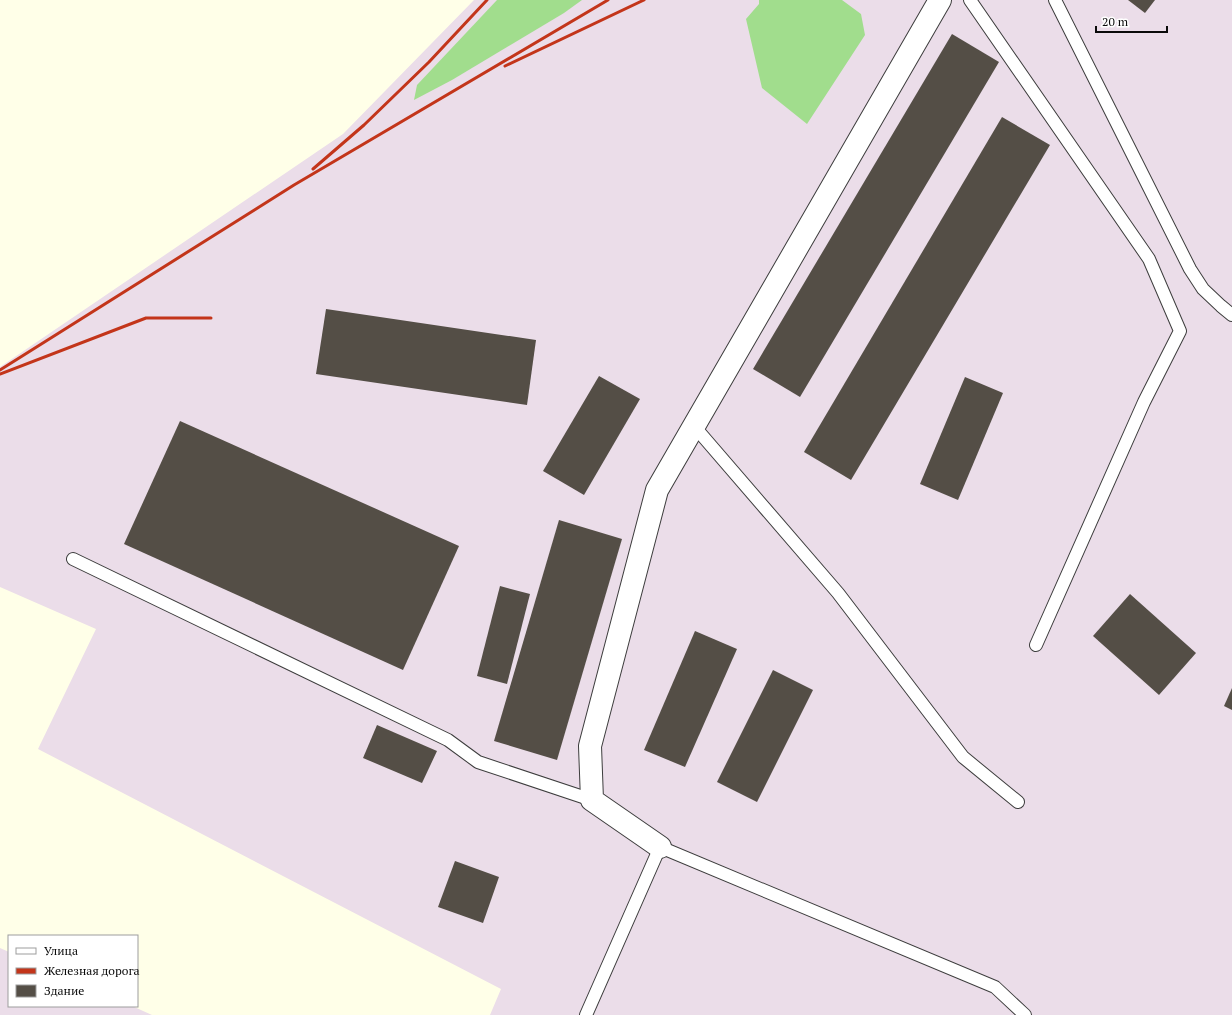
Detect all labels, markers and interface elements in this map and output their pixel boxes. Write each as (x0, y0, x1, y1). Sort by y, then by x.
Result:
scale bar (1096, 8, 1167, 34)
text: 20 m (1102, 14, 1129, 29)
legend (8, 935, 138, 1007)
text: Улица (44, 943, 78, 958)
text: Железная дорога (44, 963, 140, 978)
text: Здание (44, 983, 84, 998)

